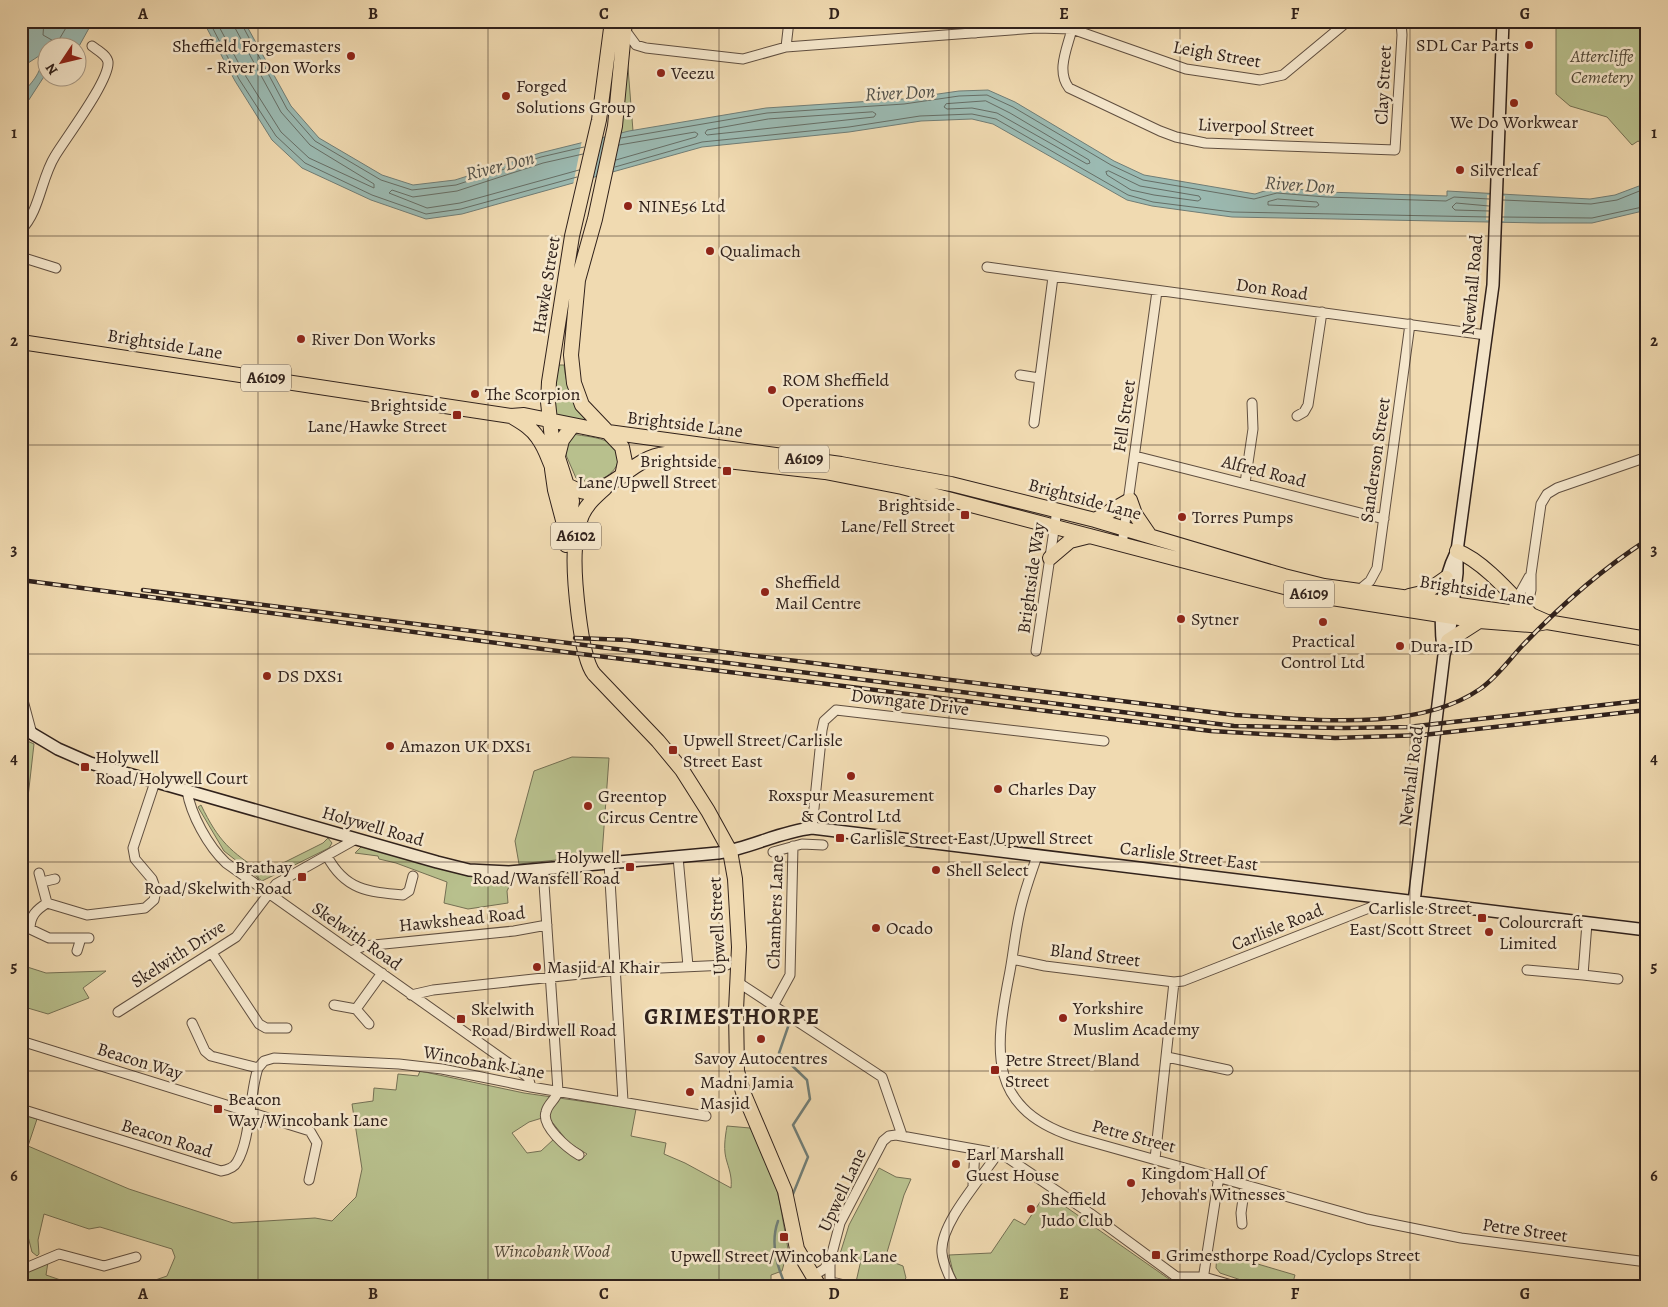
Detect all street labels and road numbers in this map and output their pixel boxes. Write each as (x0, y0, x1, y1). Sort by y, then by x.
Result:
street label: Leigh Street (1171, 34, 1263, 74)
street label: Clay Street (1369, 45, 1397, 125)
street label: Liverpool Street (1197, 112, 1315, 142)
street label: Newhall Road (1456, 233, 1488, 336)
street label: Hawke Street (526, 234, 566, 335)
street label: Don Road (1234, 272, 1310, 306)
street label: Brightside Lane (106, 323, 224, 365)
road number: A6109 (241, 364, 291, 392)
street label: Fell Street (1107, 378, 1141, 454)
street label: Sanderson Street (1354, 396, 1396, 524)
street label: Brightside Lane (626, 405, 744, 443)
road number: A6109 (779, 446, 829, 472)
street label: Alfred Road (1218, 449, 1309, 493)
street label: Brightside Lane (1026, 472, 1144, 526)
street label: Brightside Way (1011, 520, 1051, 635)
road number: A6102 (551, 522, 601, 550)
street label: Brightside Lane (1418, 569, 1536, 611)
road number: A6109 (1284, 580, 1334, 608)
street label: Downgate Drive (849, 683, 971, 721)
street label: Newhall Road (1393, 724, 1429, 828)
street label: Holywell Road (319, 800, 427, 852)
street label: Carlisle Street East (1119, 836, 1259, 876)
street label: Chambers Lane (761, 854, 789, 970)
street label: Upwell Street (702, 876, 732, 976)
street label: Skelwith Road (307, 896, 407, 976)
street label: Carlisle Road (1228, 898, 1327, 956)
street label: Hawkshead Road (398, 900, 527, 938)
street label: Skelwith Drive (126, 915, 230, 993)
street label: Bland Street (1048, 938, 1142, 972)
street label: Beacon Way (94, 1037, 187, 1086)
street label: Wincobank Lane (421, 1039, 546, 1084)
street label: Beacon Road (118, 1113, 216, 1163)
street label: Petre Street (1089, 1113, 1179, 1159)
street label: Upwell Lane (812, 1144, 872, 1236)
street label: Petre Street (1481, 1212, 1569, 1248)

